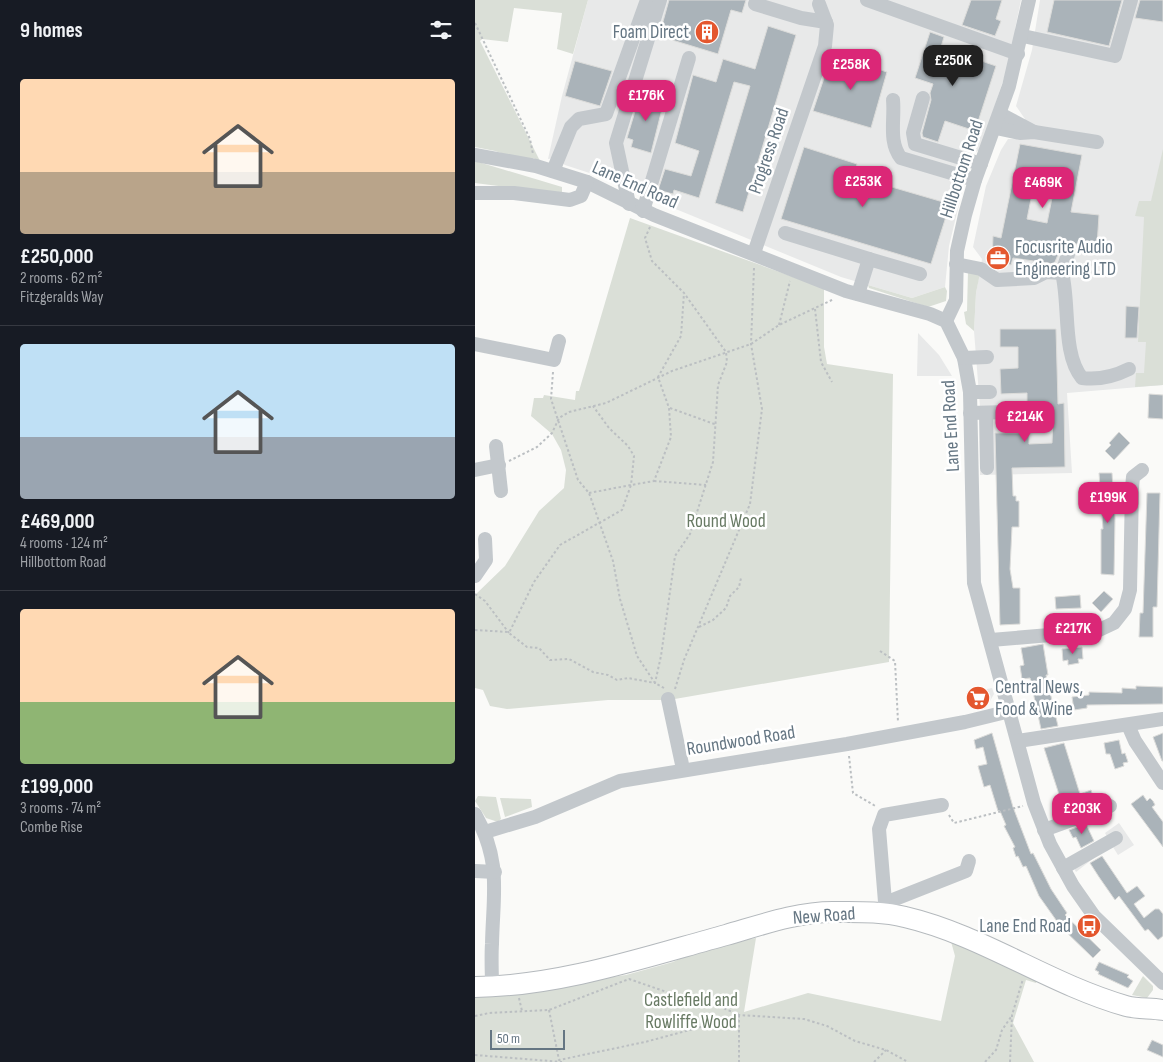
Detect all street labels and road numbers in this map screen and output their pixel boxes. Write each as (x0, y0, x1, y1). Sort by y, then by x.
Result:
street label: Progress Road (744, 105, 794, 197)
street label: Hillbottom Road (935, 117, 989, 221)
street label: Lane End Road (588, 156, 682, 214)
street label: Lane End Road (937, 380, 965, 472)
street label: Roundwood Road (685, 721, 797, 761)
street label: New Road (792, 902, 856, 930)

